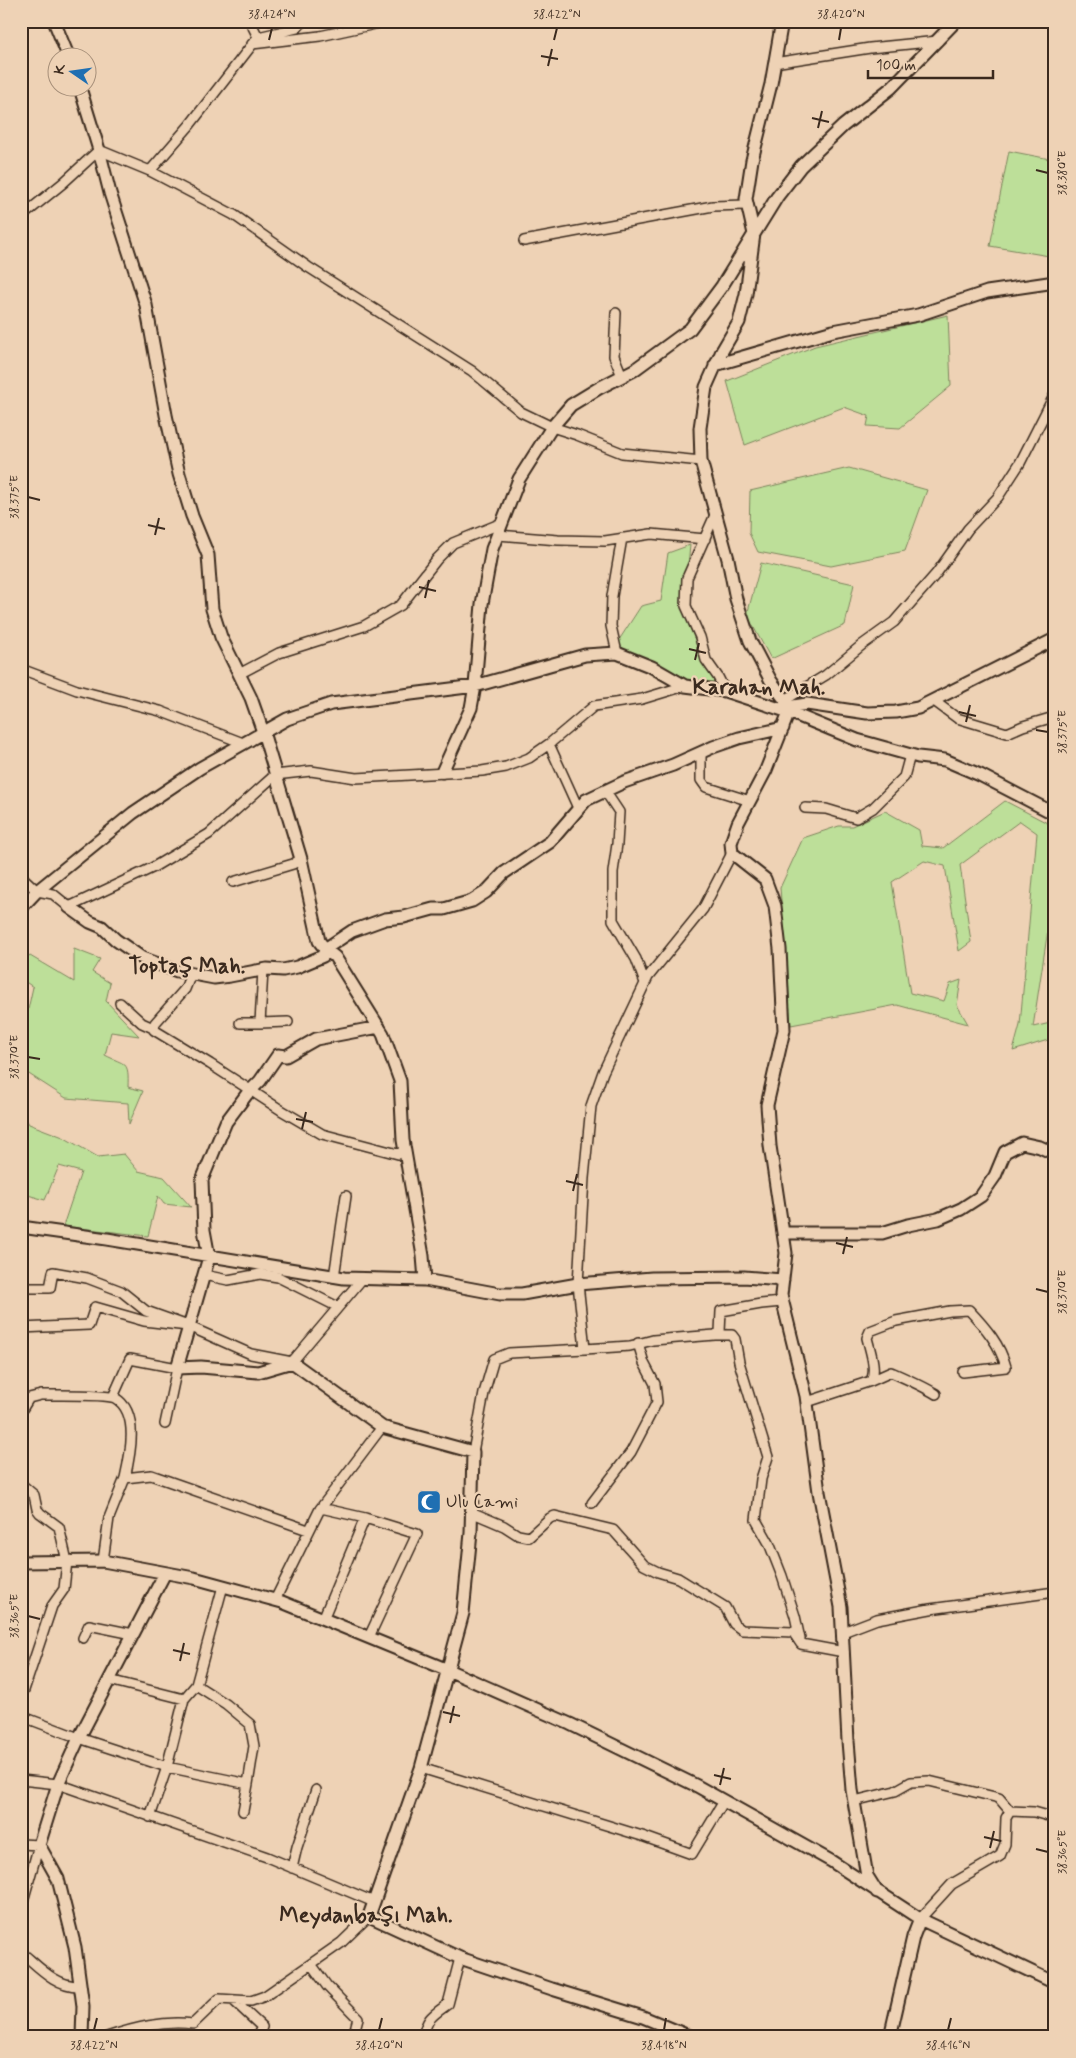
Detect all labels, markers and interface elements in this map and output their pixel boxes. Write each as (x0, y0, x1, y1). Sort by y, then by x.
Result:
text: 38.424°N (248, 7, 296, 23)
text: 38.422°N (533, 7, 581, 23)
text: 38.420°N (817, 7, 865, 23)
north arrow (48, 48, 98, 98)
scale bar (868, 48, 994, 80)
text: 100 m (876, 56, 916, 76)
text: K (50, 61, 70, 76)
text: 38.380°E (1055, 150, 1071, 196)
text: 38.375°E (7, 475, 23, 519)
district label: Karahan Mah. (693, 674, 826, 702)
text: 38.375°E (1055, 710, 1071, 754)
district label: Toptaş Mah. (129, 953, 246, 981)
text: 38.370°E (7, 1035, 23, 1079)
text: 38.370°E (1055, 1270, 1071, 1314)
mosque icon: Ulu Cami (416, 1489, 442, 1515)
place label: Ulu Cami (446, 1490, 518, 1514)
text: 38.365°E (7, 1594, 23, 1638)
text: 38.365°E (1055, 1830, 1071, 1874)
district label: Meydanbaşı Mah. (279, 1902, 453, 1930)
text: 38.422°N (70, 2038, 118, 2054)
text: 38.420°N (355, 2038, 403, 2054)
text: 38.418°N (641, 2038, 687, 2054)
text: 38.416°N (926, 2038, 970, 2054)

